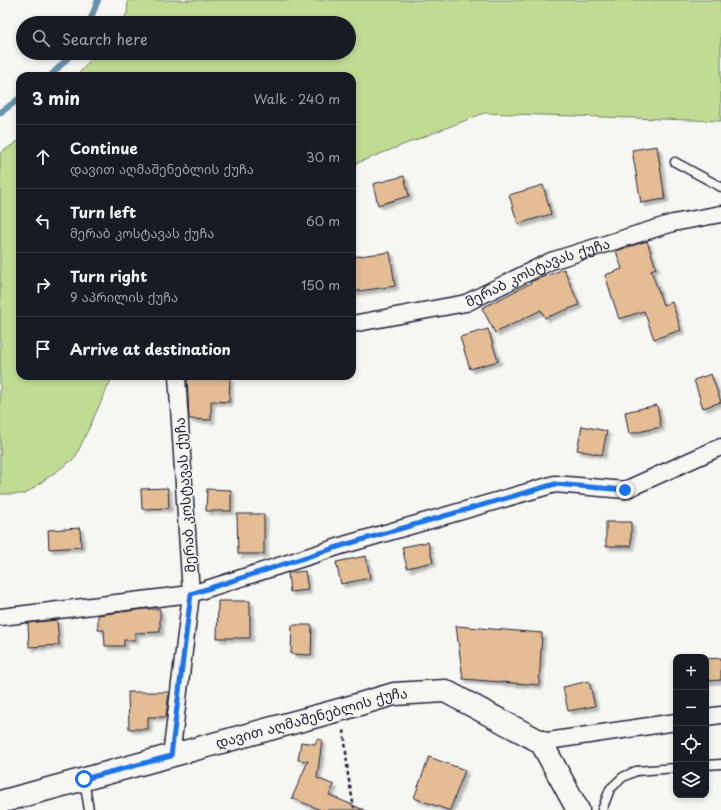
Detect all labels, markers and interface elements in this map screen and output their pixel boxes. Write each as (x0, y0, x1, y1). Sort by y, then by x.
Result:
search box (16, 16, 356, 60)
icon: search (30, 27, 52, 49)
text: Search here (62, 27, 148, 50)
text: 3 min (32, 85, 80, 111)
text: Walk · 240 m (254, 89, 340, 108)
text: Continue (70, 136, 138, 159)
icon: ahead (32, 146, 54, 168)
text: 30 m (306, 147, 340, 166)
text: დავით აღმაშენებლის ქუჩა (70, 159, 254, 178)
text: Turn left (70, 200, 136, 223)
icon: left (32, 210, 54, 232)
text: 60 m (306, 211, 340, 230)
text: მერაბ კოსტავას ქუჩა (70, 223, 214, 242)
street label: მერაბ კოსტავას ქუჩა (461, 232, 612, 312)
text: Turn right (70, 264, 147, 287)
icon: right (32, 274, 54, 296)
text: 150 m (301, 275, 340, 294)
text: 9 აპრილის ქუჩა (70, 287, 178, 306)
text: Arrive at destination (70, 337, 231, 360)
icon: arrive (32, 338, 54, 360)
street label: მერაბ კოსტავას ქუჩა (169, 417, 200, 573)
route end (616, 481, 634, 499)
map controls (673, 654, 709, 798)
button: + (673, 654, 709, 690)
street label: დავით აღმაშენებლის ქუჩა (213, 682, 408, 753)
button: − (673, 690, 709, 726)
button: locate (673, 726, 709, 762)
button: layers (673, 762, 709, 798)
route start (75, 770, 93, 788)

